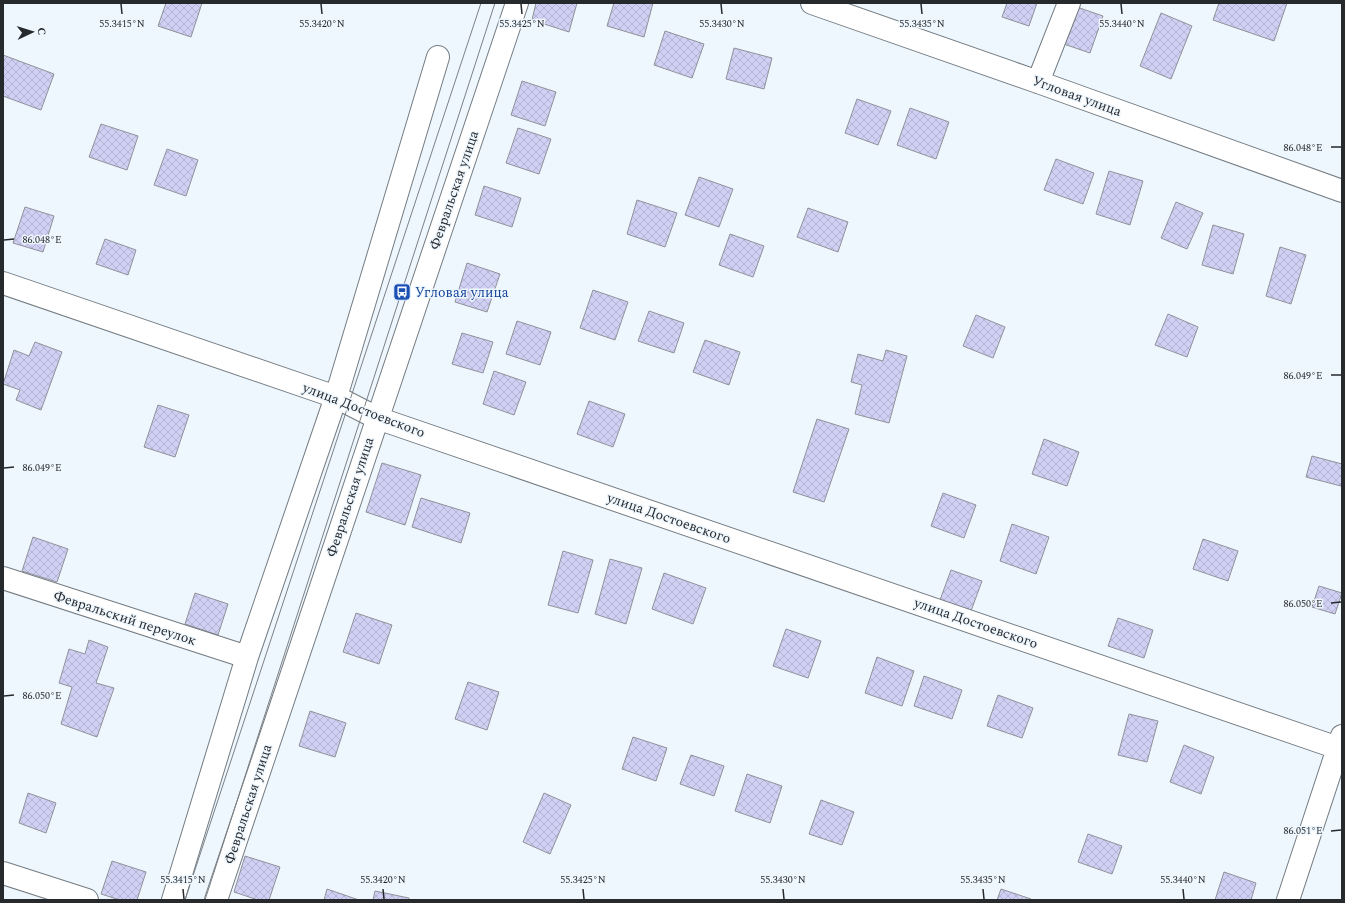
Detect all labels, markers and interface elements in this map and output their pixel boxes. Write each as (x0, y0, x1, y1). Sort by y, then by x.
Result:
north arrow (12, 12, 52, 52)
text: 55.3415°N (99, 16, 145, 32)
text: 55.3420°N (299, 16, 345, 32)
text: 55.3425°N (499, 16, 545, 32)
text: 55.3430°N (699, 16, 745, 32)
text: 55.3435°N (899, 16, 945, 32)
text: 55.3440°N (1099, 16, 1145, 32)
text: С (33, 27, 50, 36)
street label: Угловая улица (1029, 70, 1125, 122)
street label: Февральская улица (424, 127, 484, 252)
text: 86.048°E (1283, 140, 1323, 156)
text: 86.048°E (22, 232, 62, 248)
bus stop icon: Угловая улица (392, 282, 412, 302)
place label: Угловая улица (415, 282, 509, 303)
text: 86.049°E (1283, 368, 1323, 384)
street label: улица Достоевского (299, 377, 428, 443)
street label: Февральская улица (321, 434, 379, 560)
text: 86.049°E (22, 460, 62, 476)
street label: улица Достоевского (603, 487, 734, 549)
street label: Февральский переулок (51, 585, 199, 651)
street label: улица Достоевского (910, 592, 1041, 654)
text: 86.050°E (1283, 596, 1323, 612)
text: 86.050°E (22, 688, 62, 704)
street label: Февральская улица (219, 741, 277, 867)
text: 86.051°E (1283, 823, 1323, 839)
text: 55.3415°N (160, 872, 206, 888)
text: 55.3420°N (360, 872, 406, 888)
text: 55.3425°N (560, 872, 606, 888)
text: 55.3430°N (760, 872, 806, 888)
text: 55.3435°N (960, 872, 1006, 888)
text: 55.3440°N (1160, 872, 1206, 888)

